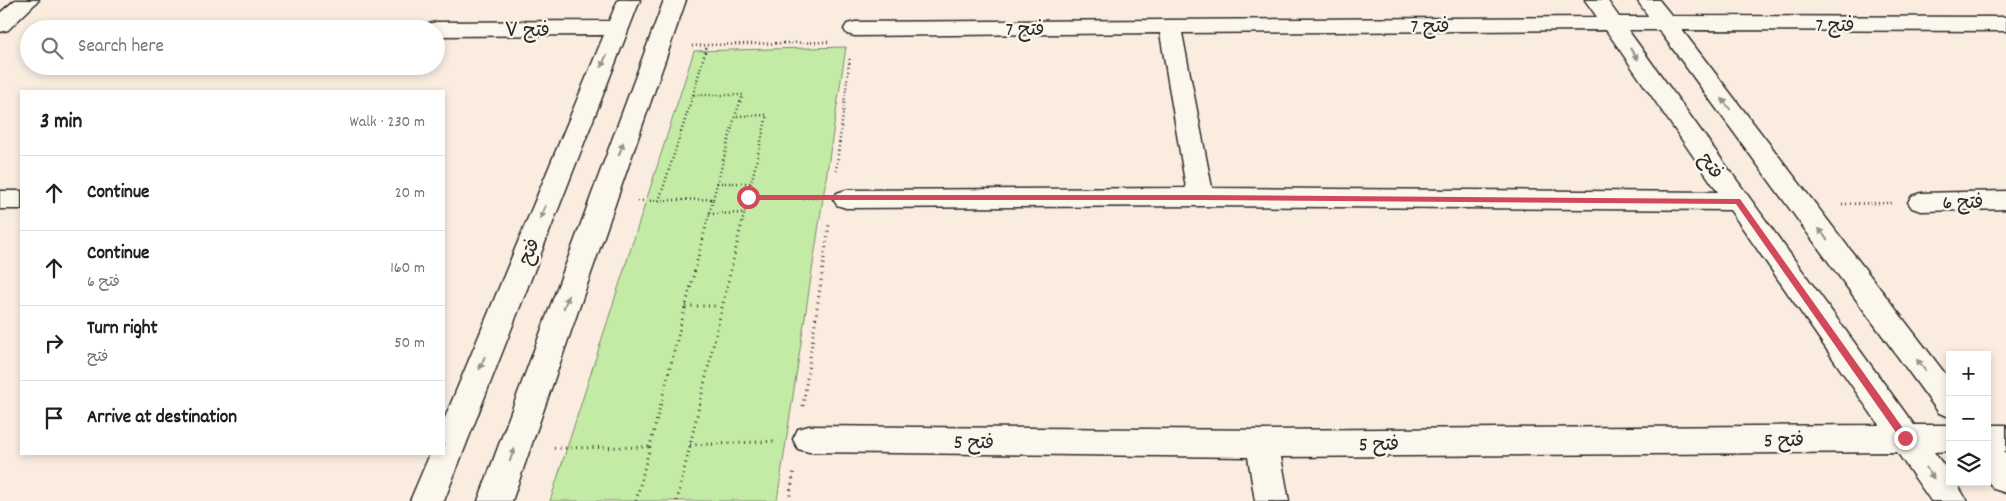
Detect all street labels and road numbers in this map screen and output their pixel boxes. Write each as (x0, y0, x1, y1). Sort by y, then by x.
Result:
street label: فتح 7 (1816, 13, 1854, 41)
street label: فتح 7 (1411, 14, 1449, 42)
street label: فتح 7 (1006, 17, 1044, 45)
street label: فتح ۷ (504, 18, 550, 46)
street label: فتح (1690, 148, 1729, 186)
street label: فتح 6 (1942, 190, 1984, 218)
street label: فتح (513, 234, 549, 270)
street label: فتح 5 (1764, 428, 1805, 456)
street label: فتح 5 (953, 430, 994, 458)
street label: فتح 5 (1359, 432, 1400, 460)

